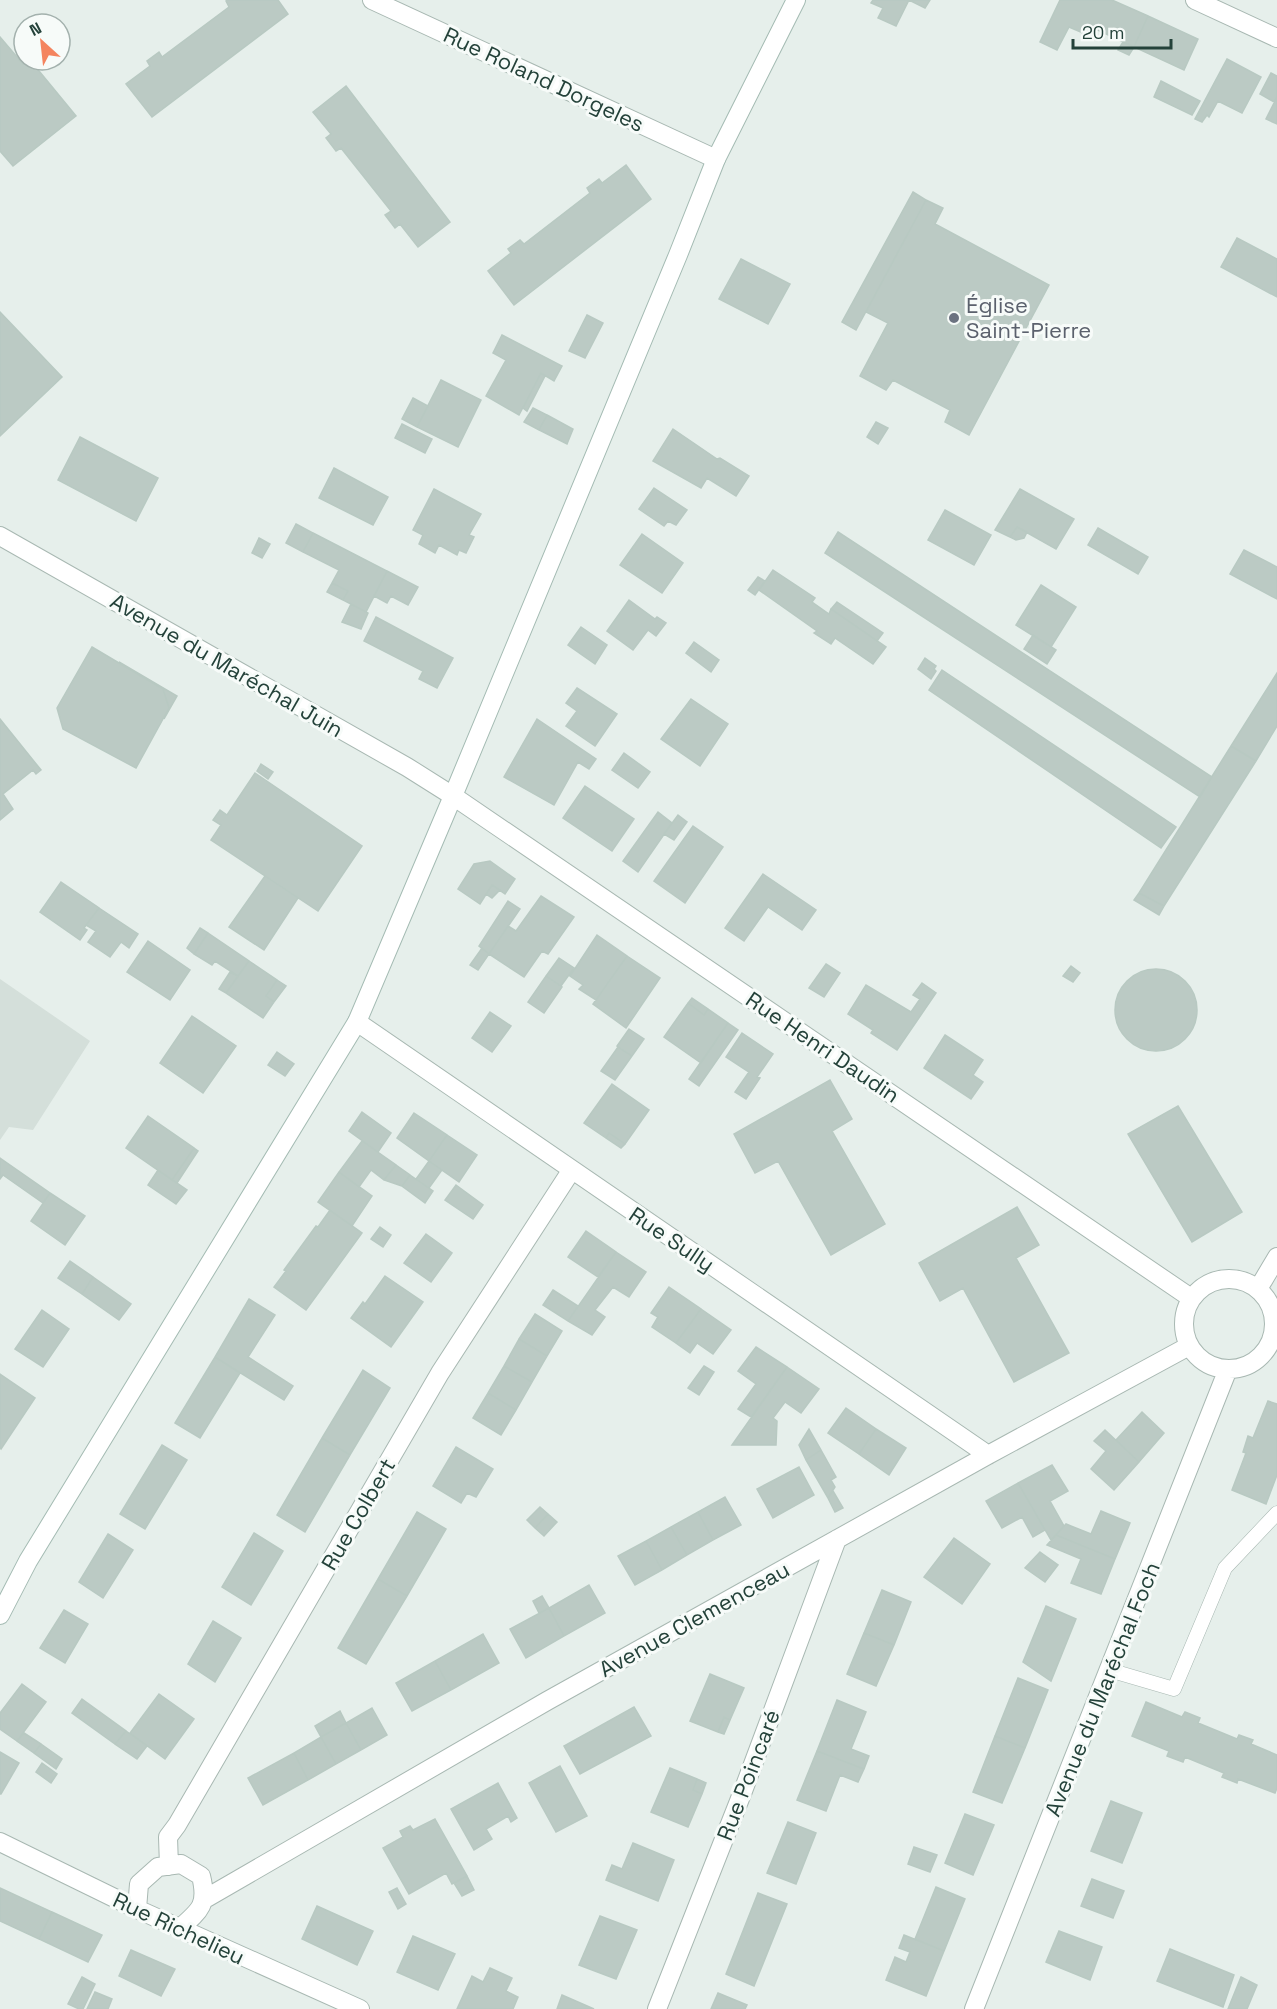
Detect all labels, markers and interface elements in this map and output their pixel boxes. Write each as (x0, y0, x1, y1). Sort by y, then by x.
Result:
north arrow (12, 12, 72, 72)
scale bar (1073, 12, 1170, 50)
text: N (26, 17, 45, 41)
street label: Rue Roland Dorgeles (439, 20, 649, 138)
text: 20 m (1082, 21, 1125, 44)
place label: Église Saint-Pierre (966, 291, 1091, 344)
marker: Église Saint-Pierre (947, 311, 961, 325)
street label: Avenue du Maréchal Juin (105, 587, 349, 743)
street label: Rue Henri Daudin (741, 985, 905, 1109)
street label: Rue Sully (624, 1200, 720, 1278)
street label: Rue Colbert (315, 1453, 401, 1575)
street label: Avenue Clemenceau (594, 1555, 794, 1683)
street label: Avenue du Maréchal Foch (1038, 1558, 1166, 1820)
street label: Rue Poincaré (710, 1706, 786, 1844)
street label: Rue Richelieu (109, 1885, 249, 1971)

